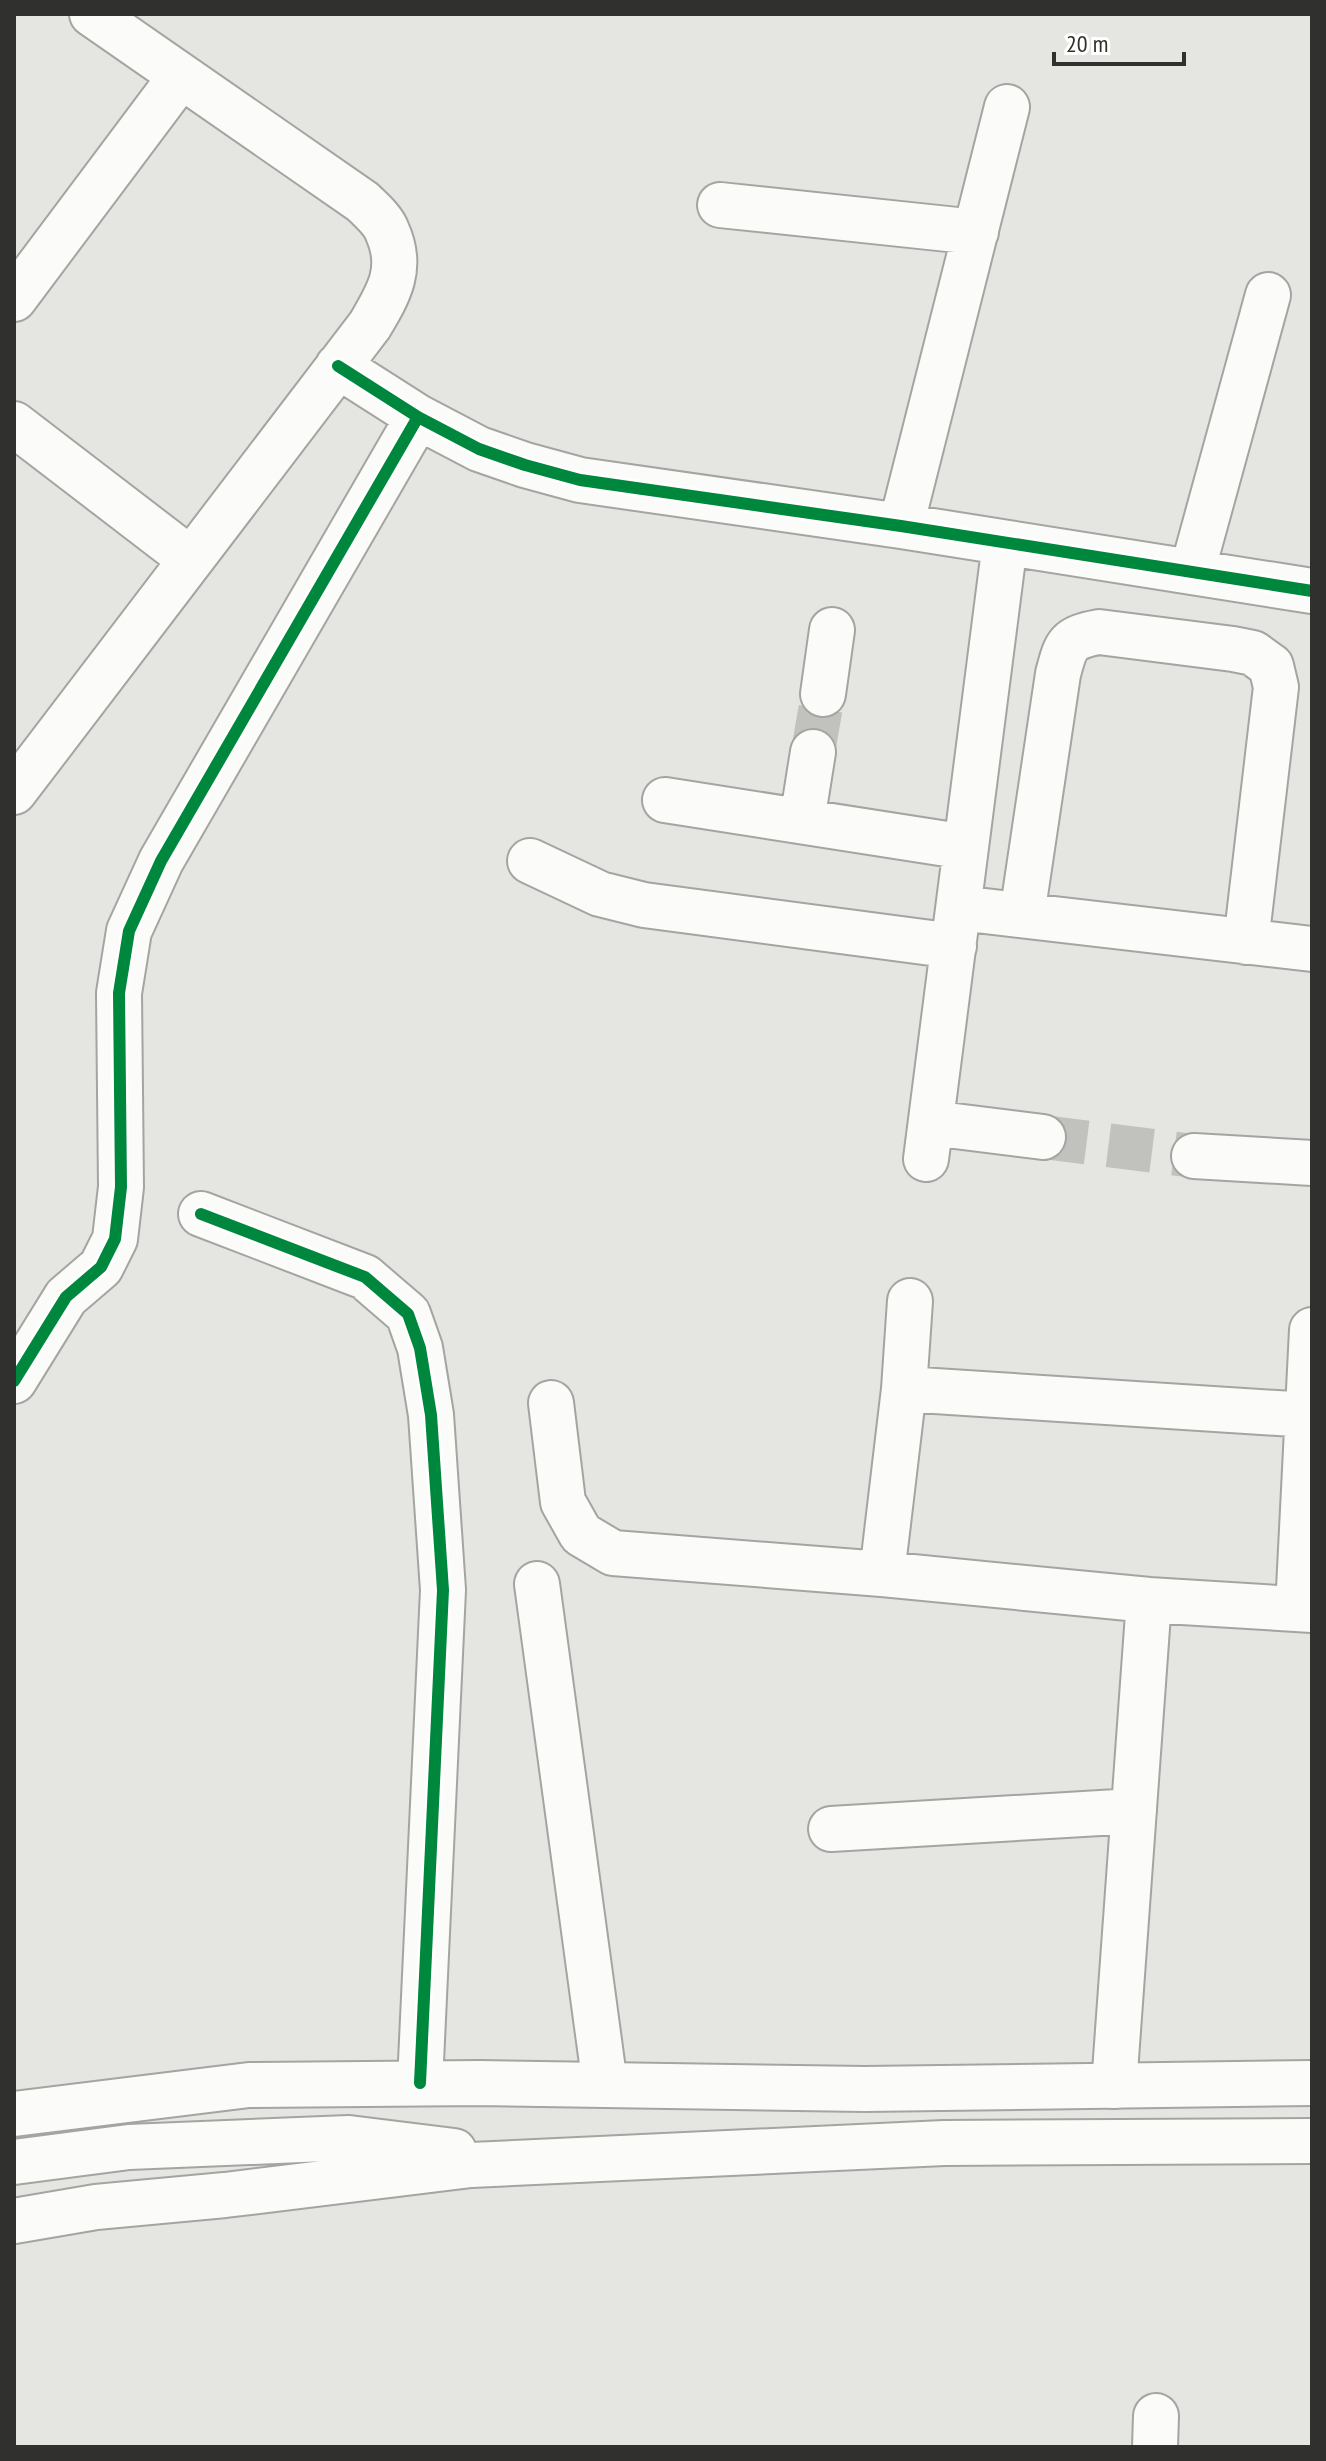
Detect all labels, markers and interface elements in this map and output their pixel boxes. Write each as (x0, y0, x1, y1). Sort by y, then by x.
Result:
scale bar (1054, 16, 1184, 66)
text: 20 m (1066, 28, 1108, 59)

